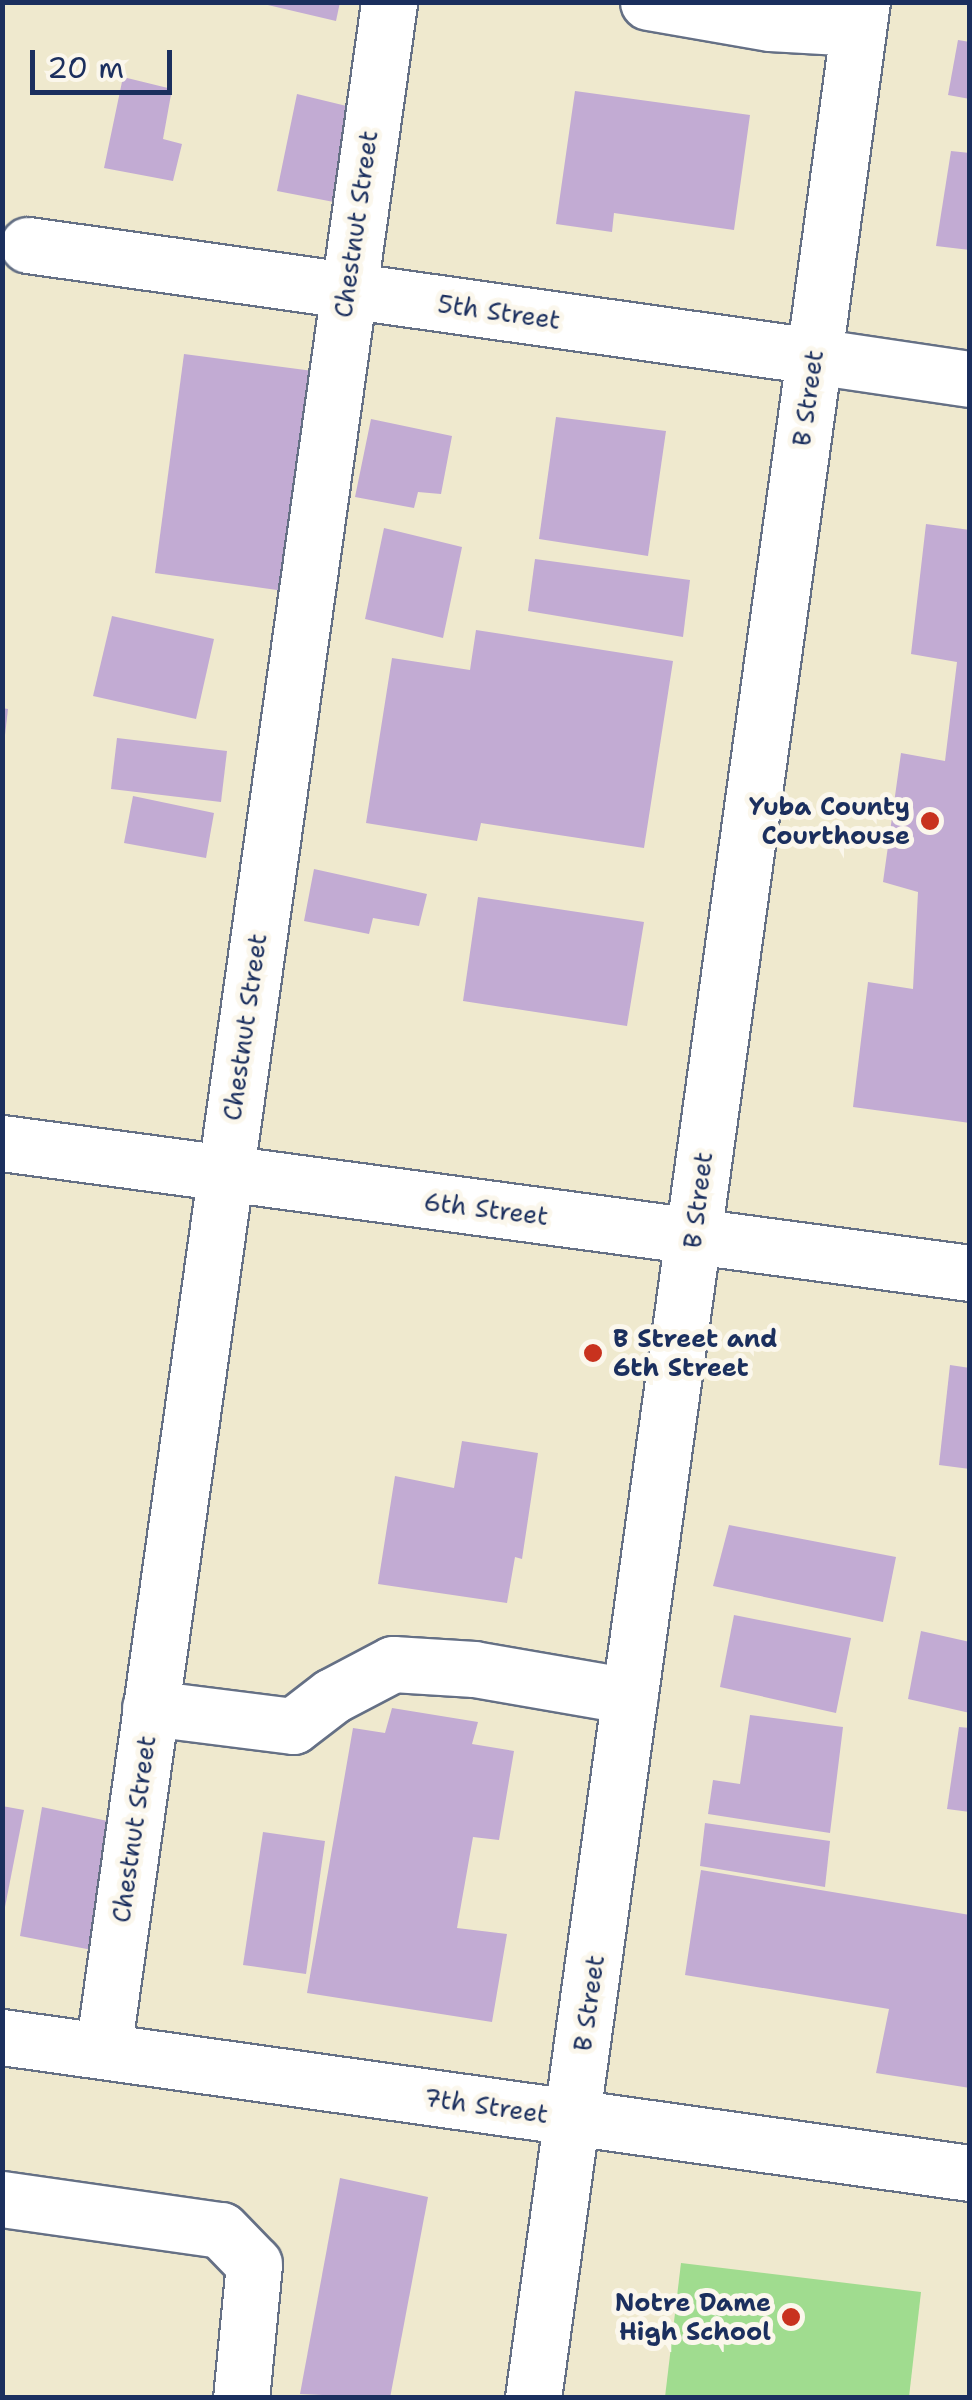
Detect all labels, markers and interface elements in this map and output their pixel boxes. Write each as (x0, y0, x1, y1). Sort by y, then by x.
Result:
scale bar (35, 30, 178, 92)
text: 20 m (47, 47, 124, 88)
street label: Chestnut Street (328, 128, 384, 320)
street label: 5th Street (436, 289, 562, 335)
street label: B Street (786, 348, 830, 448)
place label: Yuba County Courthouse (749, 792, 910, 851)
marker: Yuba County Courthouse (919, 810, 941, 832)
street label: Chestnut Street (217, 931, 273, 1123)
street label: B Street (677, 1150, 719, 1250)
street label: 6th Street (422, 1186, 550, 1232)
place label: B Street and 6th Street (613, 1324, 778, 1383)
marker: B Street and 6th Street (582, 1342, 604, 1364)
street label: Chestnut Street (106, 1733, 162, 1925)
street label: B Street (567, 1953, 611, 2053)
street label: 7th Street (422, 2082, 550, 2130)
place label: Notre Dame High School (615, 2288, 771, 2347)
marker: Notre Dame High School (780, 2306, 802, 2328)

